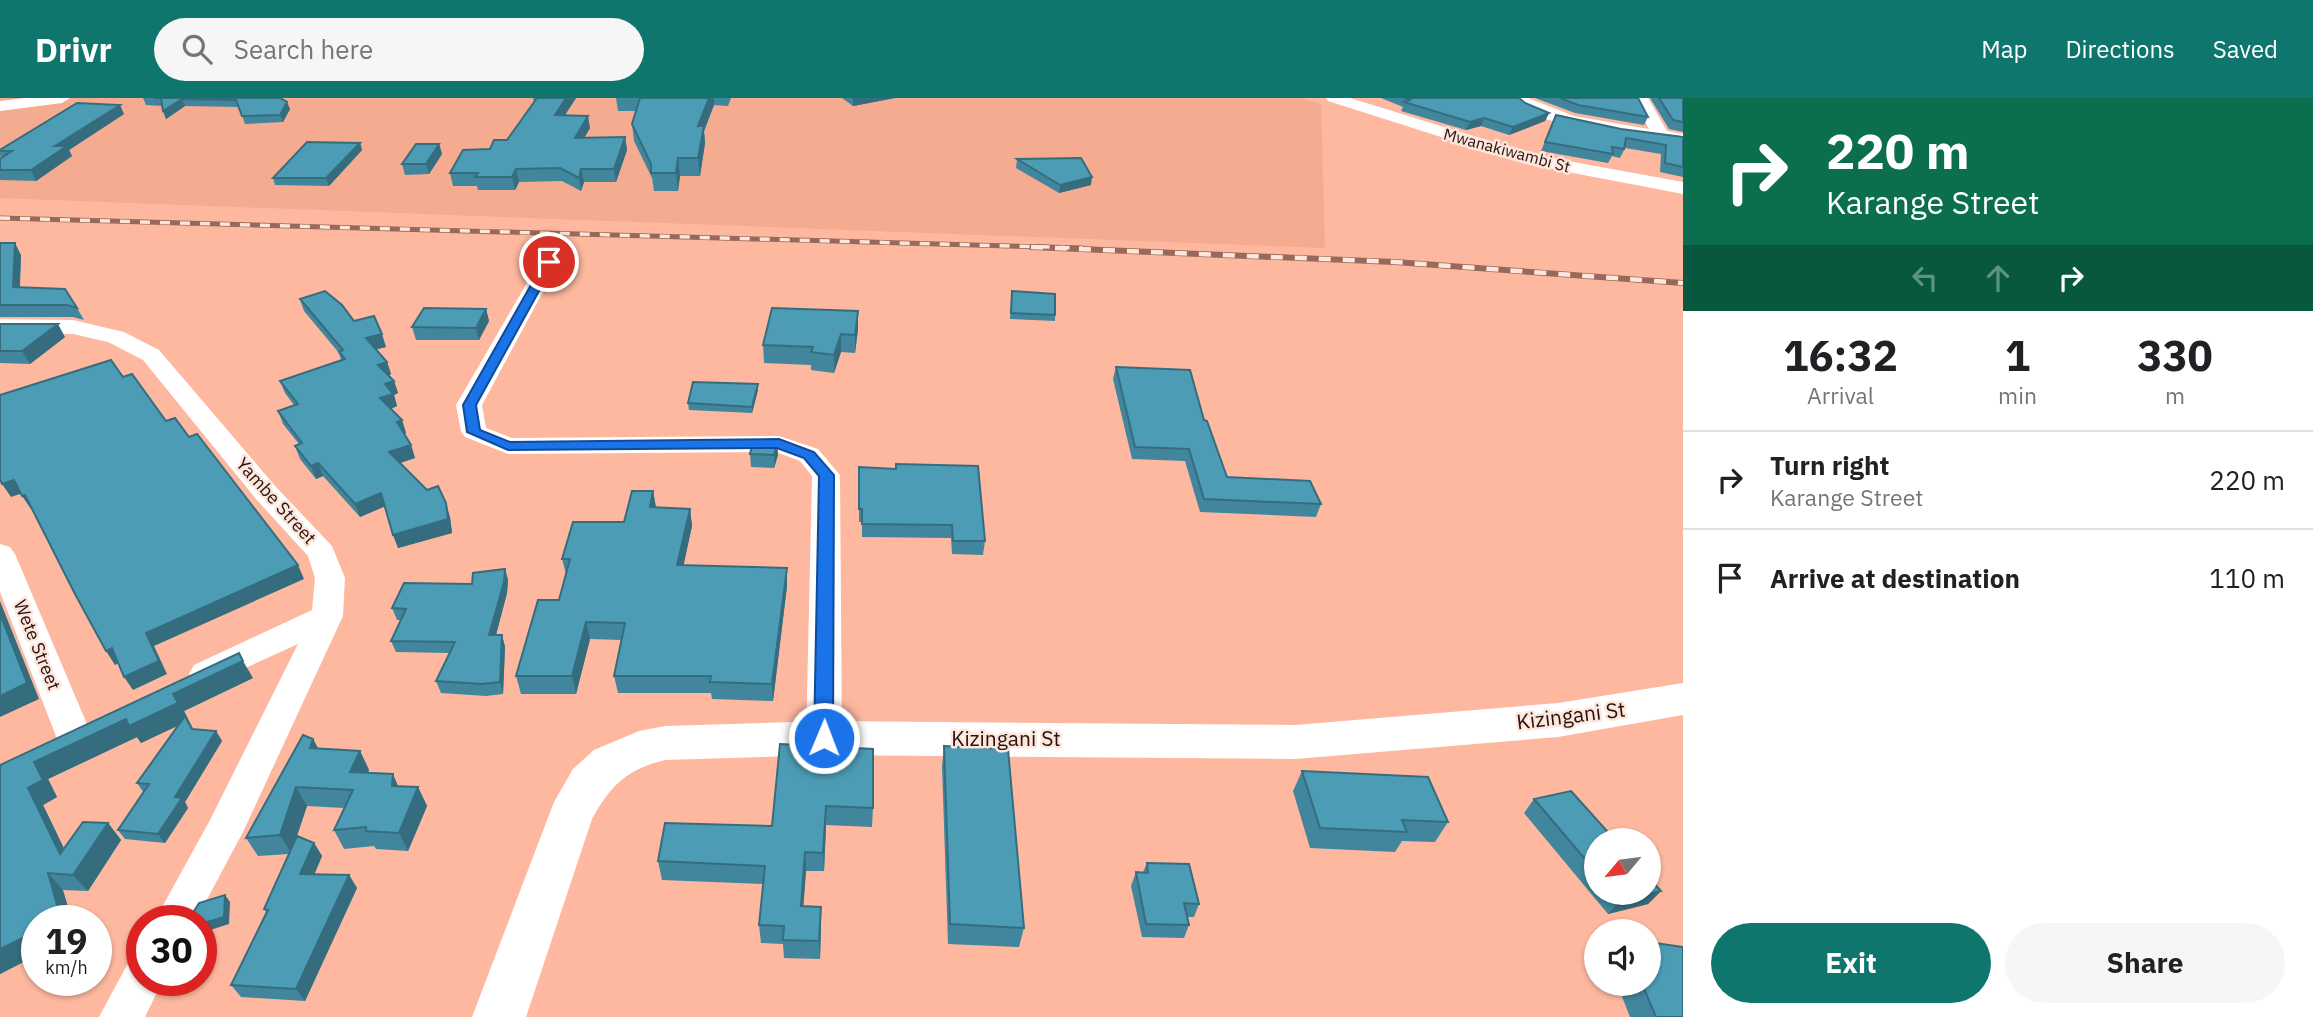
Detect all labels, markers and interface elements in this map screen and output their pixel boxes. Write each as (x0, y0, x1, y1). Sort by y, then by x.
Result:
search box (154, 18, 644, 81)
text: Drivr (35, 28, 112, 71)
icon: search (178, 30, 216, 68)
text: Search here (234, 32, 373, 66)
text: Map (1981, 33, 2027, 65)
text: Directions (2065, 33, 2175, 65)
text: Saved (2213, 33, 2278, 65)
text: 220 m (1826, 119, 1970, 182)
street label: Mwanakiwambi St (1441, 123, 1573, 177)
icon: right (1711, 126, 1802, 217)
text: Karange Street (1826, 181, 2039, 223)
pin (519, 232, 579, 292)
icon: arrive (530, 243, 568, 281)
icon: left (1906, 259, 1944, 297)
icon: ahead (1979, 259, 2017, 297)
icon: right (2052, 259, 2090, 297)
text: 16:32 (1783, 328, 1898, 383)
text: 1 (2005, 328, 2030, 383)
text: 330 (2137, 328, 2213, 383)
text: Arrival (1807, 380, 1874, 410)
text: min (1998, 380, 2037, 410)
text: m (2165, 380, 2185, 410)
text: Turn right (1770, 448, 1889, 482)
street label: Yambe Street (231, 452, 321, 549)
icon: right (1711, 461, 1749, 499)
text: 220 m (2209, 463, 2285, 497)
text: Karange Street (1770, 482, 1923, 512)
icon: arrive (1711, 559, 1749, 597)
text: Arrive at destination (1770, 561, 2020, 595)
text: 110 m (2209, 561, 2285, 595)
street label: Wete Street (9, 596, 66, 693)
street label: Kizingani St (1515, 694, 1627, 736)
position arrow (787, 701, 861, 775)
street label: Kizingani St (951, 724, 1061, 752)
north arrow (1584, 828, 1661, 905)
map controls (1584, 828, 1661, 996)
speed limit sign: 30 (126, 905, 217, 996)
text: 19 (45, 918, 88, 964)
button: sound (1584, 919, 1661, 996)
button: Exit (1711, 923, 1991, 1003)
button: Share (2005, 923, 2285, 1003)
text: km/h (45, 956, 88, 979)

